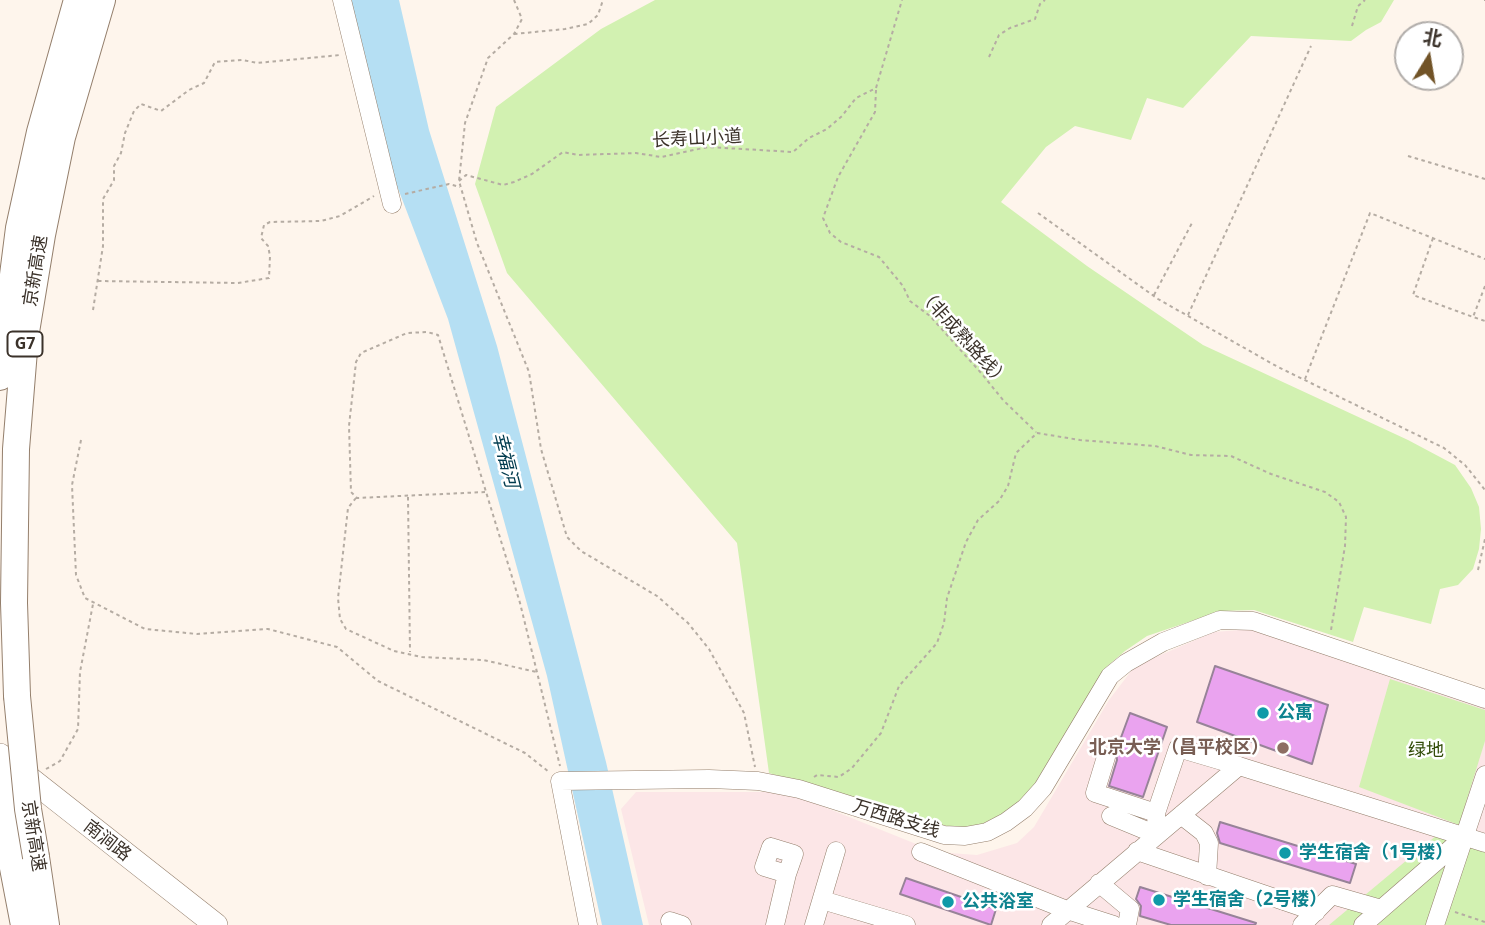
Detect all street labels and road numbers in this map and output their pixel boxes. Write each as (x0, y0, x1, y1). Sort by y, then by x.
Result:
street label: 长寿山小道 (651, 126, 743, 152)
street label: 京新高速 (20, 234, 52, 308)
street label: （非成熟路线） (913, 284, 1013, 392)
road number: G7 (8, 332, 42, 356)
street label: 万西路支线 (850, 796, 942, 842)
street label: 京新高速 (17, 799, 49, 873)
street label: 南涧路 (79, 816, 135, 866)

